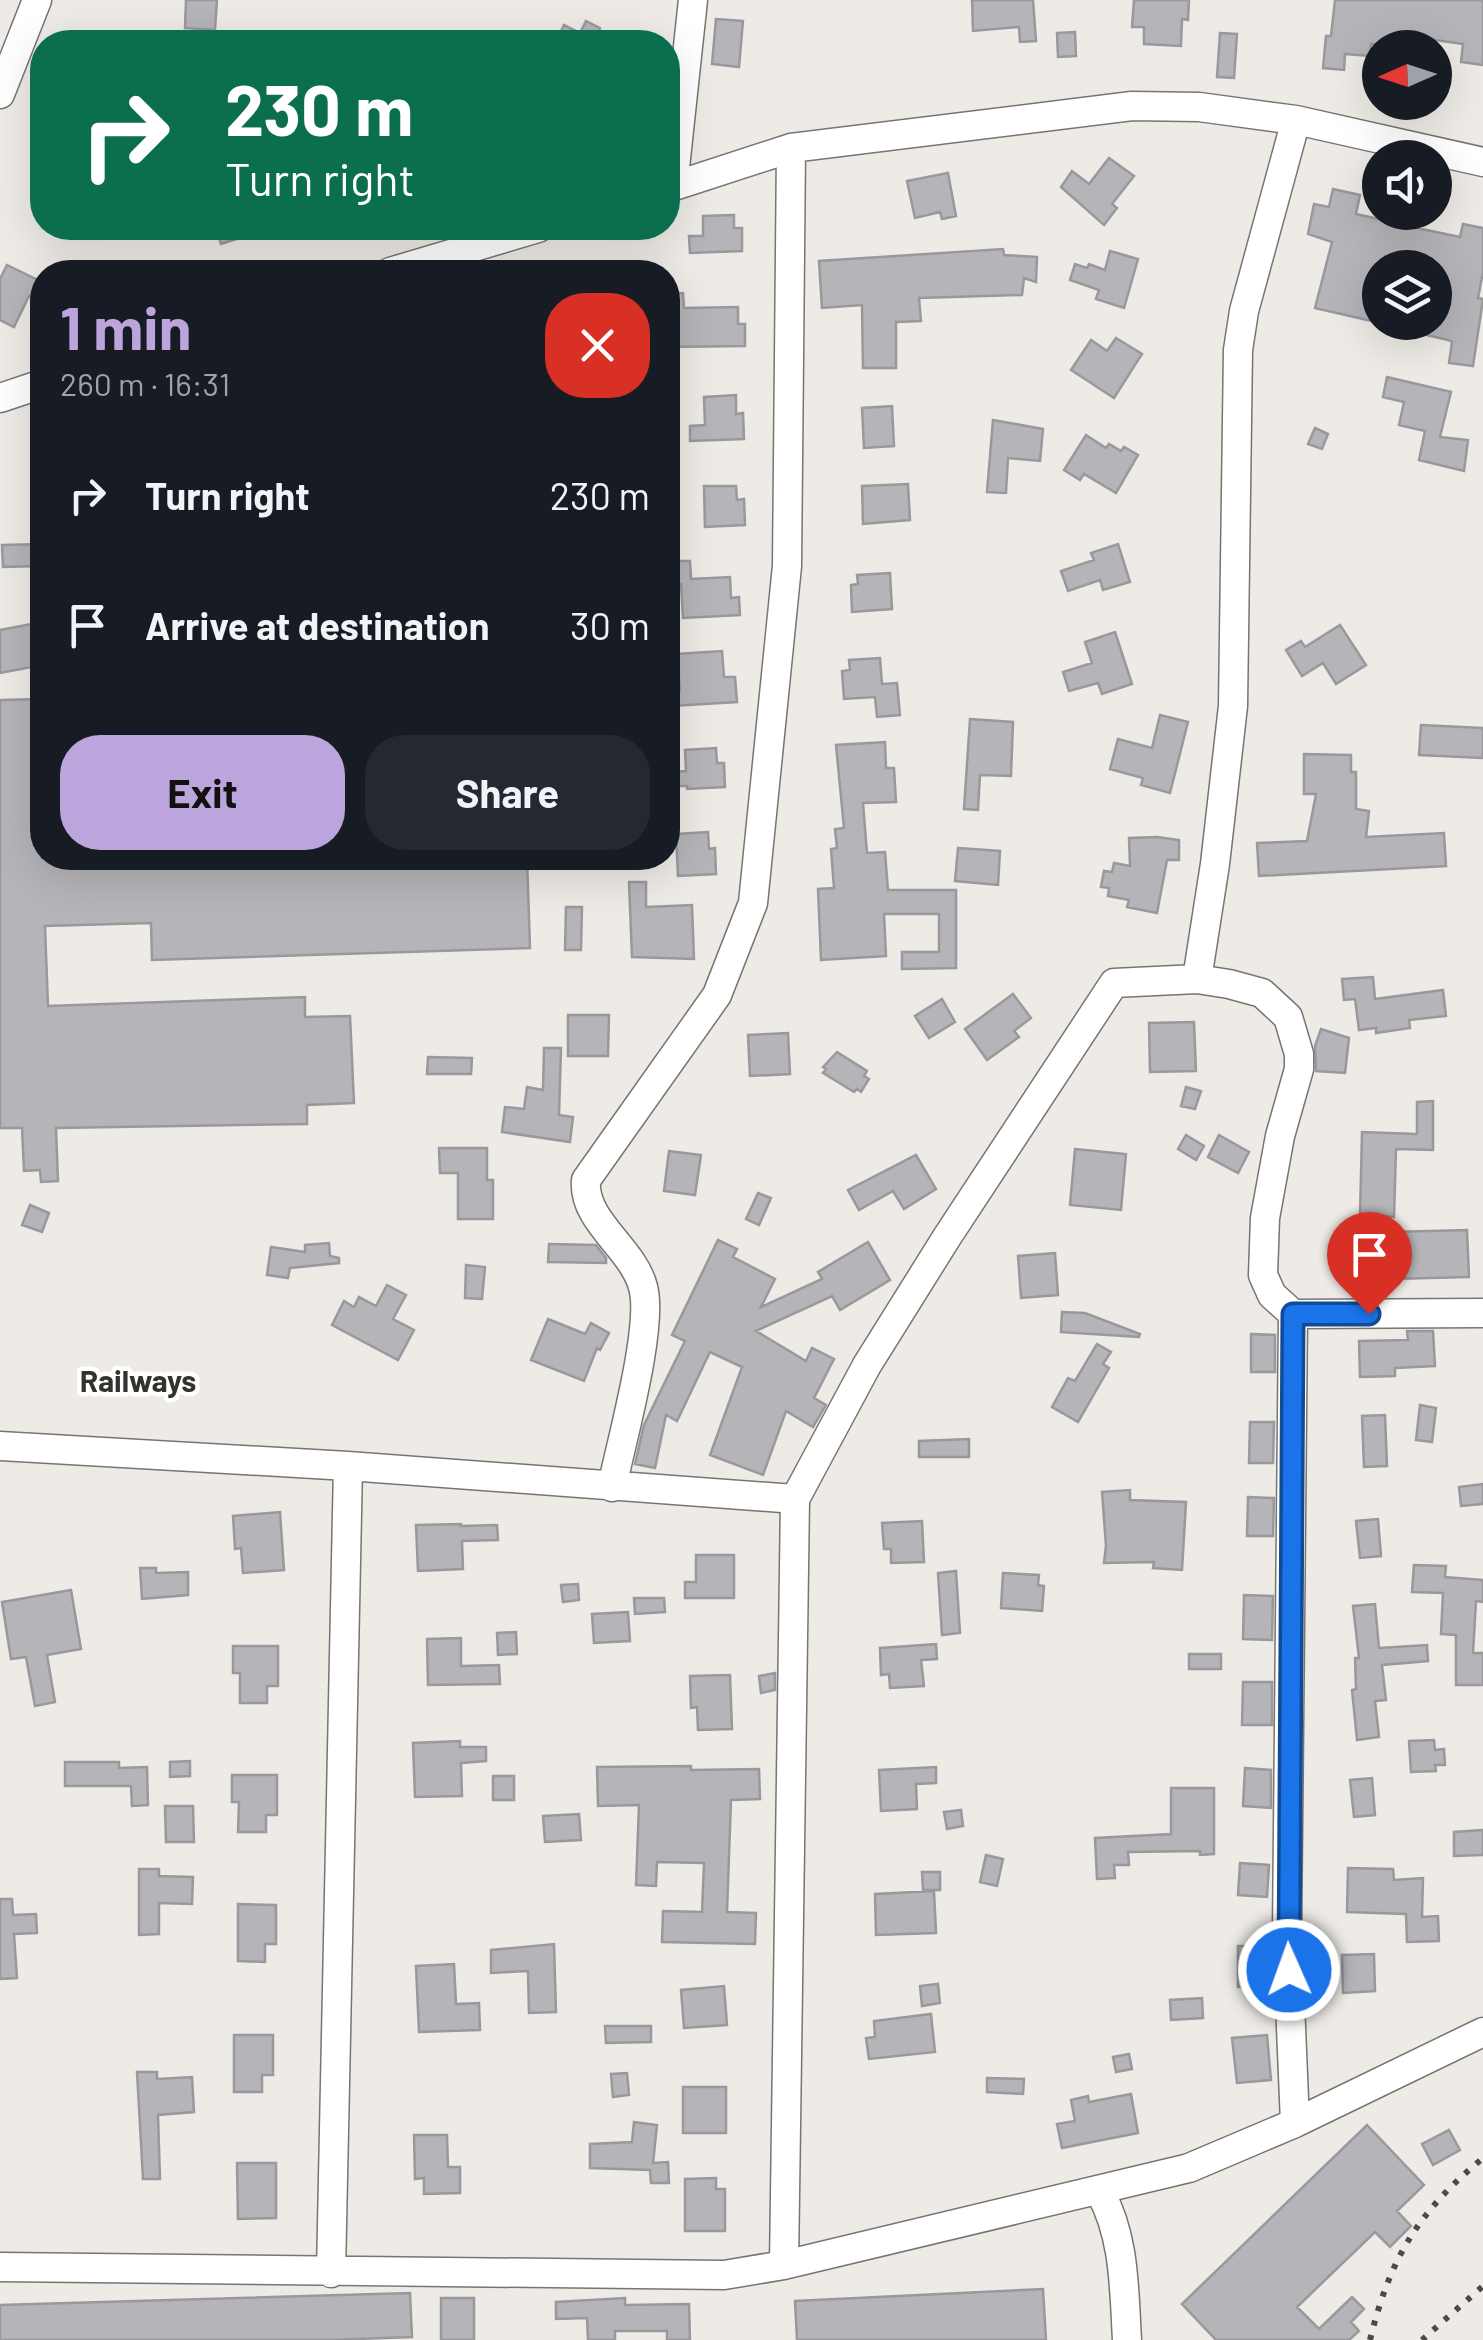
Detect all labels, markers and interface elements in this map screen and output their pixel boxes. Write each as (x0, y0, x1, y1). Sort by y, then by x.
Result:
north arrow (1362, 30, 1452, 120)
map controls (1362, 30, 1452, 340)
text: 230 m (225, 66, 413, 150)
icon: right (60, 70, 190, 200)
button: sound (1362, 140, 1452, 230)
text: Turn right (225, 151, 415, 205)
button: layers (1362, 250, 1452, 340)
text: 1 min (60, 290, 191, 362)
button: close (545, 293, 650, 398)
text: 260 m · 16:31 (60, 364, 230, 402)
icon: right (60, 468, 115, 523)
text: Turn right (145, 472, 310, 518)
text: 230 m (550, 472, 650, 518)
icon: arrive (60, 598, 115, 653)
text: Arrive at destination (145, 602, 490, 648)
text: 30 m (570, 602, 650, 648)
button: Exit (60, 735, 345, 850)
button: Share (365, 735, 650, 850)
pin (1327, 1212, 1412, 1315)
icon: arrive (1342, 1227, 1397, 1282)
district label: Railways (80, 1362, 196, 1398)
position arrow (1237, 1918, 1341, 2022)

